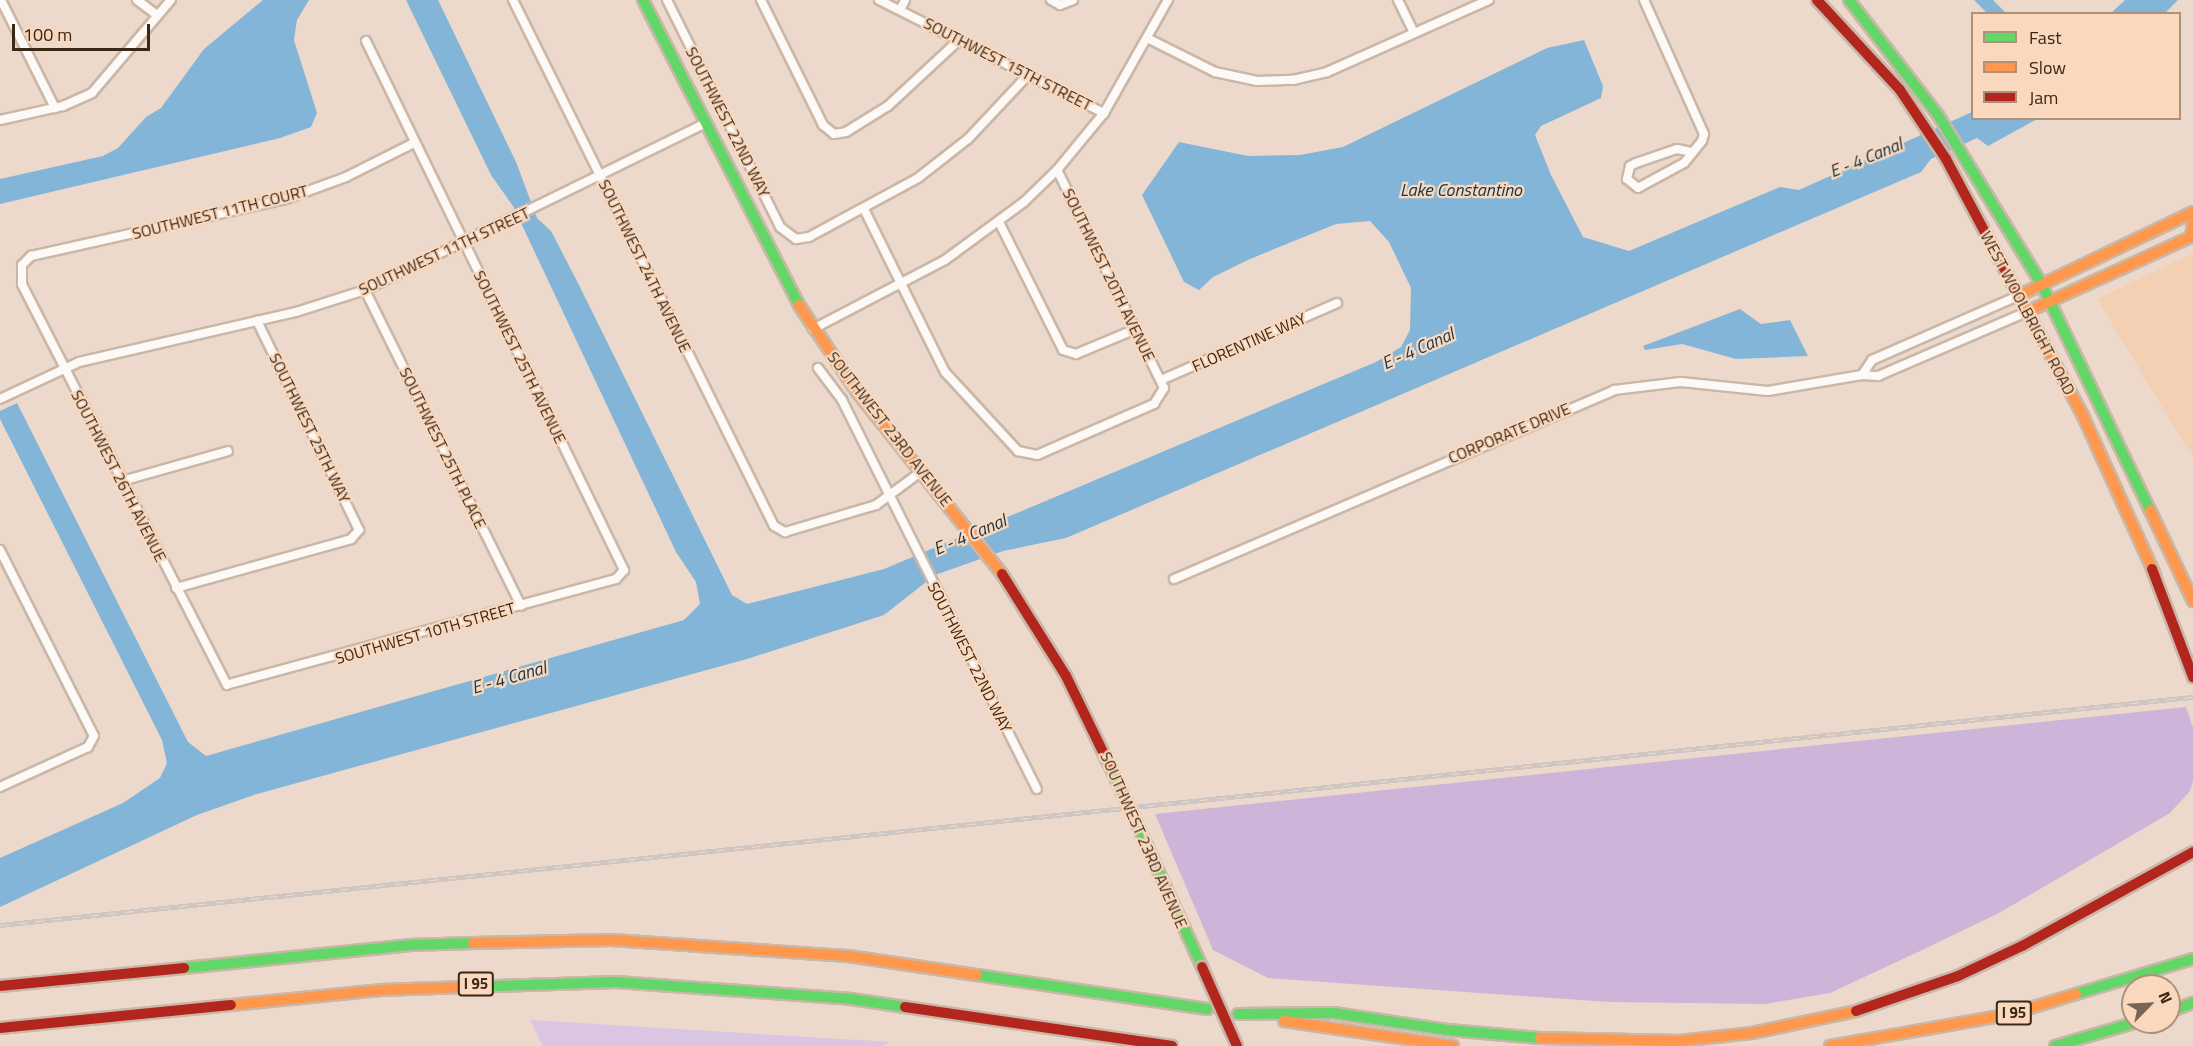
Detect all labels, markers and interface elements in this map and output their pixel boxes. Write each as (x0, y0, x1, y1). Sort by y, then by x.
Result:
scale bar (15, 12, 153, 50)
legend (1971, 12, 2181, 120)
street label: SOUTHWEST 15TH STREET (921, 13, 1095, 115)
text: 100 m (23, 21, 72, 48)
text: Fast (2029, 24, 2062, 51)
street label: SOUTHWEST 22ND WAY (682, 44, 774, 200)
text: Slow (2029, 54, 2066, 81)
text: Jam (2029, 84, 2058, 111)
water label: E - 4 Canal (1826, 134, 1906, 182)
street label: SOUTHWEST 24TH AVENUE (595, 176, 695, 356)
water label: Lake Constantino (1400, 179, 1522, 201)
street label: SOUTHWEST 11TH COURT (130, 181, 310, 243)
street label: SOUTHWEST 20TH AVENUE (1059, 185, 1159, 365)
street label: SOUTHWEST 11TH STREET (356, 203, 532, 299)
street label: WEST WOOLBRIGHT ROAD (1977, 228, 2079, 398)
street label: SOUTHWEST 25TH AVENUE (470, 267, 570, 447)
street label: FLORENTINE WAY (1189, 308, 1309, 376)
water label: E - 4 Canal (1379, 324, 1457, 374)
street label: SOUTHWEST 23RD AVENUE (824, 348, 956, 510)
street label: SOUTHWEST 25TH WAY (265, 350, 355, 506)
street label: SOUTHWEST 25TH PLACE (396, 364, 490, 532)
street label: SOUTHWEST 26TH AVENUE (67, 387, 171, 565)
street label: CORPORATE DRIVE (1445, 399, 1573, 467)
water label: E - 4 Canal (930, 510, 1010, 560)
street label: SOUTHWEST 22ND WAY (924, 579, 1016, 735)
street label: SOUTHWEST 10TH STREET (333, 598, 517, 668)
water label: E - 4 Canal (469, 657, 549, 699)
street label: SOUTHWEST 23RD AVENUE (1096, 749, 1192, 931)
road number: I 95 (456, 972, 496, 996)
north arrow (2121, 974, 2181, 1034)
text: N (2152, 988, 2179, 1007)
road number: I 95 (1994, 1001, 2034, 1025)

